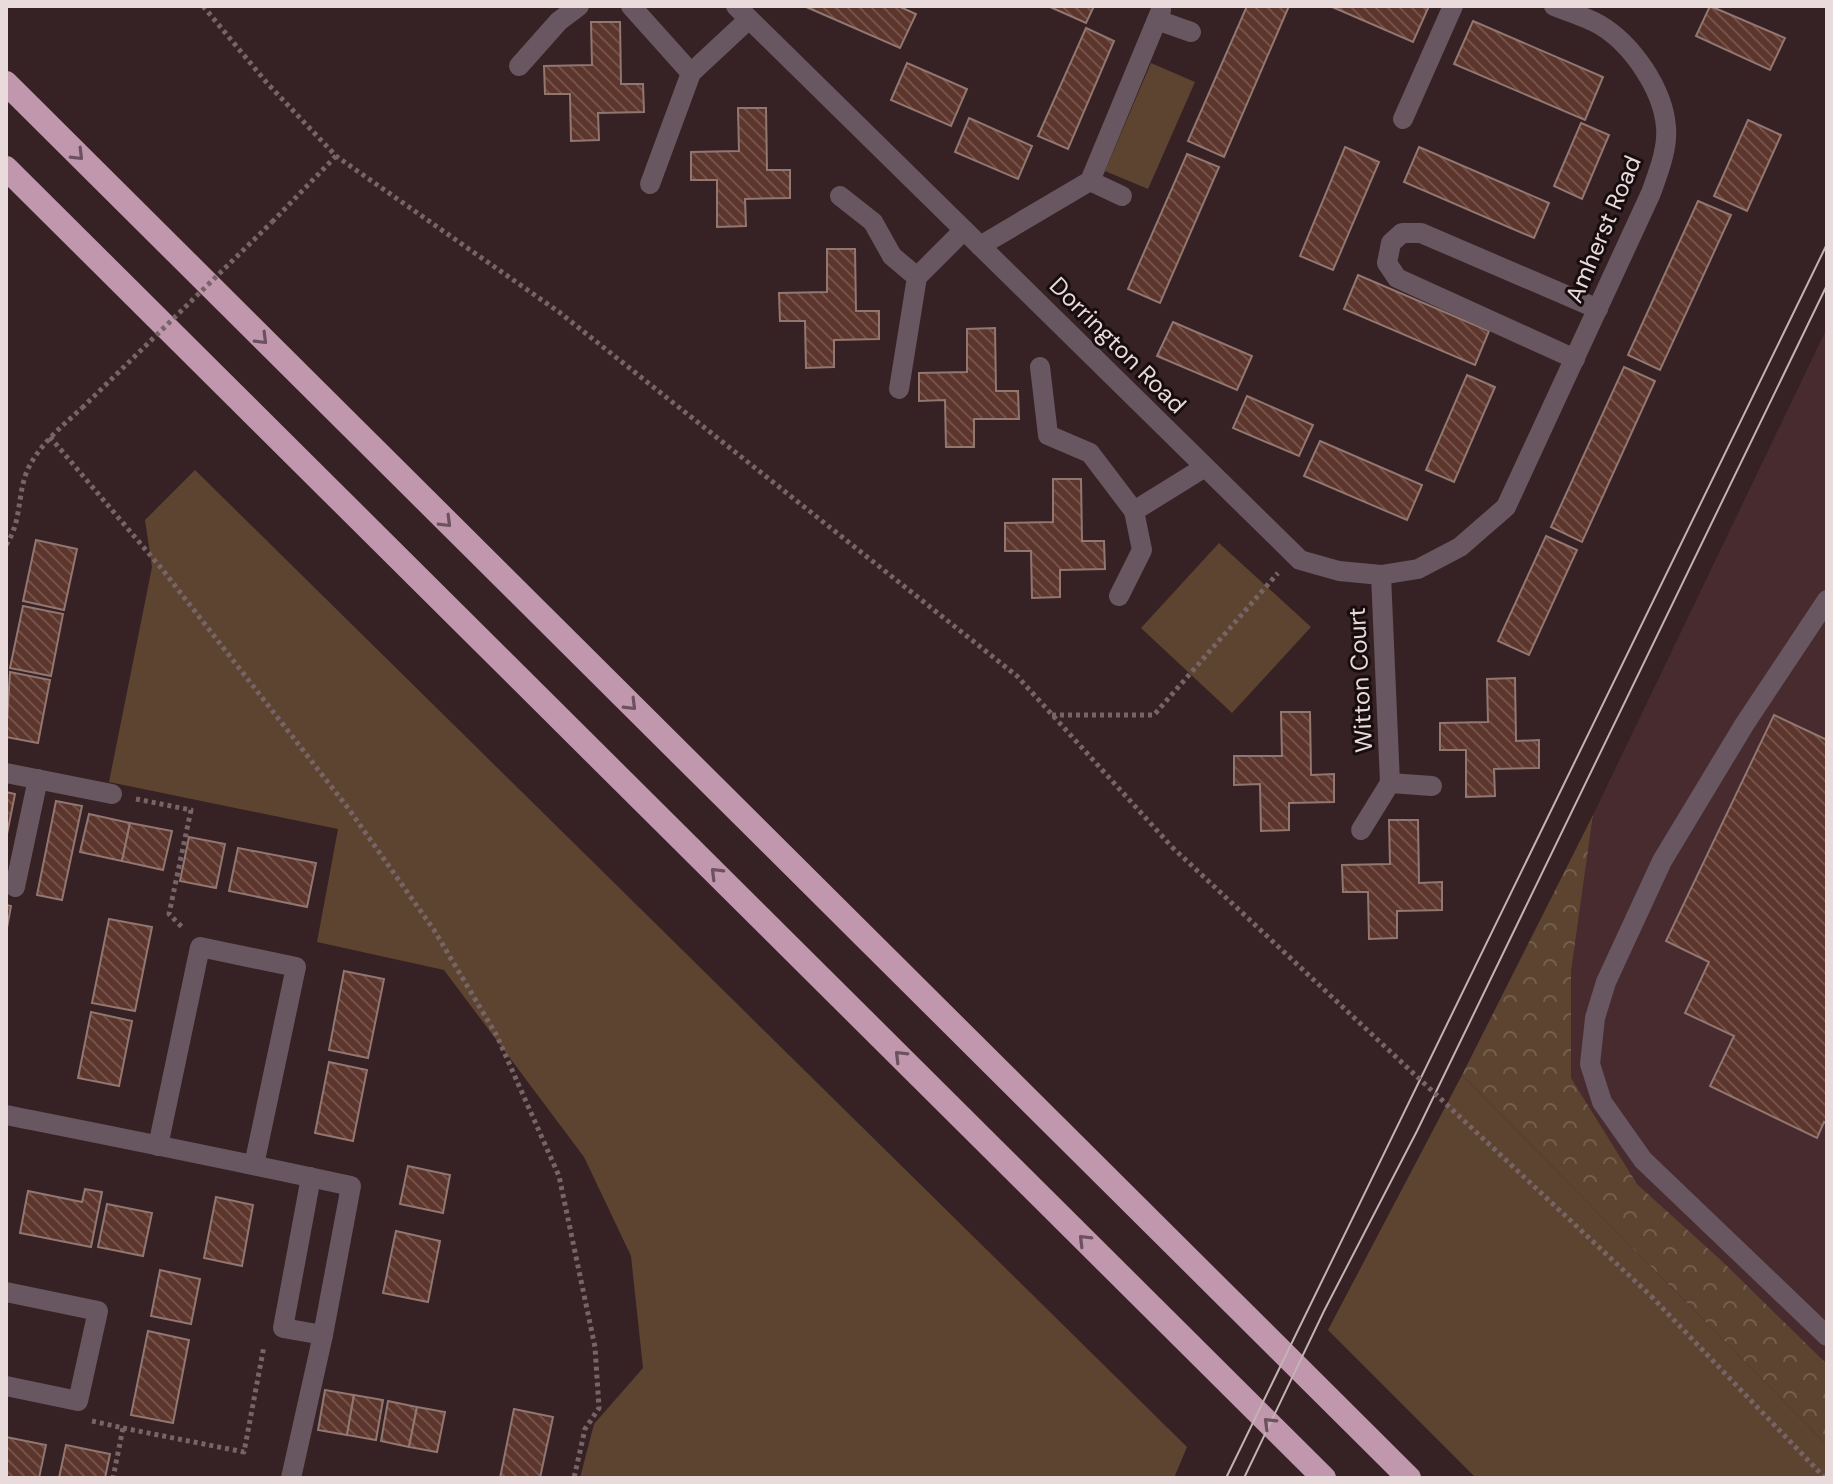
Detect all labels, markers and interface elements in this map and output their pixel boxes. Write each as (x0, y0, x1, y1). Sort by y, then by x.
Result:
one-way arrow (69, 146, 83, 160)
street label: Amherst Road (1558, 151, 1648, 307)
street label: Dorrington Road (1043, 270, 1193, 420)
one-way arrow (253, 329, 267, 344)
one-way arrow (437, 513, 452, 527)
street label: Witton Court (1341, 607, 1379, 753)
one-way arrow (622, 696, 636, 711)
one-way arrow (711, 868, 725, 882)
one-way arrow (895, 1051, 909, 1065)
one-way arrow (1079, 1235, 1093, 1249)
one-way arrow (1264, 1418, 1278, 1432)

